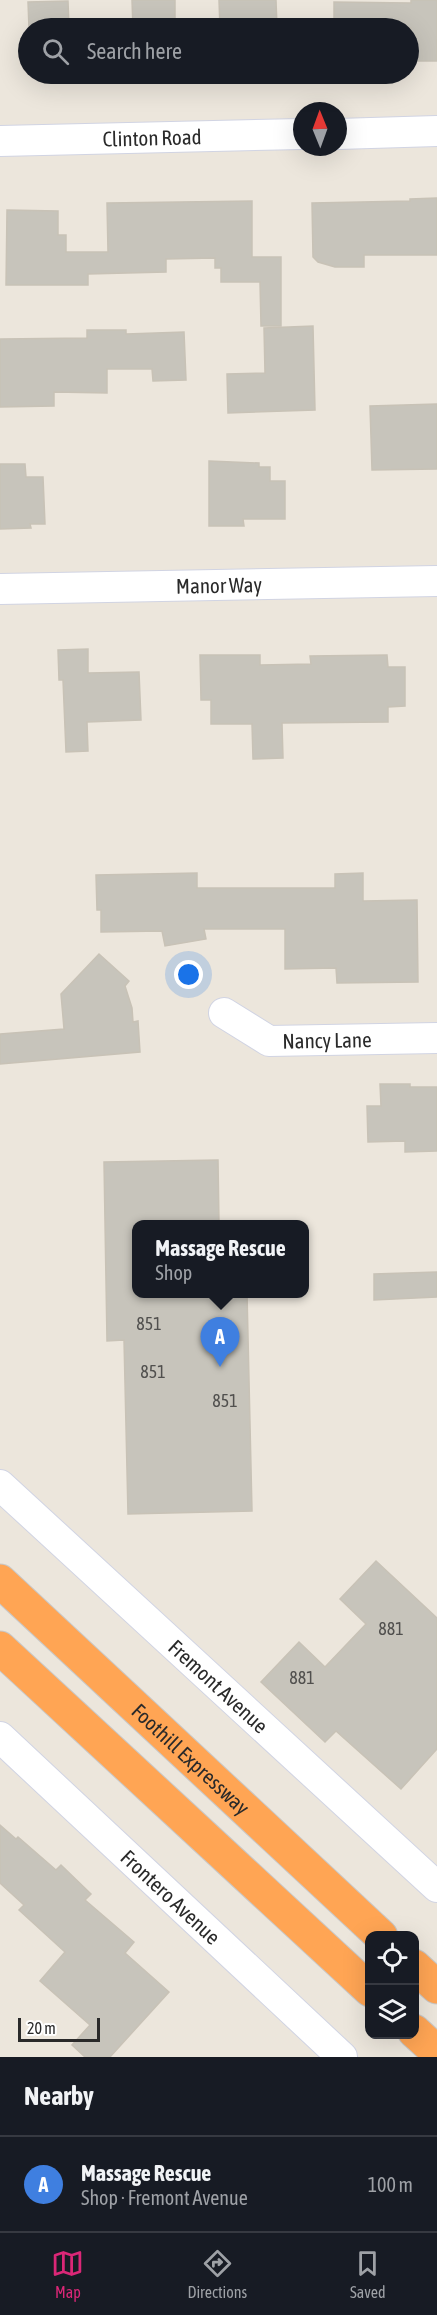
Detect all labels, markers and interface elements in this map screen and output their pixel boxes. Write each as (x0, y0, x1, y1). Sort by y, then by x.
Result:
search box (18, 18, 419, 84)
icon: search (39, 35, 72, 68)
text: Search here (87, 38, 182, 64)
north arrow (293, 102, 347, 156)
street label: Clinton Road (102, 124, 202, 151)
street label: Manor Way (176, 572, 263, 598)
your location (174, 960, 203, 989)
street label: Nancy Lane (282, 1027, 372, 1053)
popup (132, 1220, 309, 1298)
text: Massage Rescue (155, 1235, 286, 1261)
text: Shop (155, 1261, 192, 1284)
house number: 851 (136, 1313, 162, 1334)
pin: A (200, 1318, 240, 1367)
house number: 851 (140, 1361, 166, 1382)
house number: 851 (212, 1390, 238, 1411)
house number: 881 (378, 1618, 404, 1639)
street label: Fremont Avenue (164, 1635, 273, 1738)
house number: 881 (289, 1667, 315, 1688)
street label: Foothill Expressway (127, 1698, 255, 1820)
street label: Frontero Avenue (116, 1845, 225, 1949)
map controls (365, 1931, 419, 2039)
button: locate (365, 1931, 419, 1985)
button: layers (365, 1985, 419, 2039)
scale bar (18, 2015, 100, 2042)
text: 20 m (27, 2019, 56, 2037)
text: Nearby (24, 2081, 94, 2111)
text: Massage Rescue (81, 2160, 211, 2186)
text: A (39, 2173, 48, 2196)
text: 100 m (368, 2173, 413, 2196)
text: Shop · Fremont Avenue (81, 2186, 248, 2209)
tab: Map (51, 2247, 84, 2301)
tab: Directions (187, 2247, 247, 2301)
tab: Saved (350, 2247, 385, 2301)

